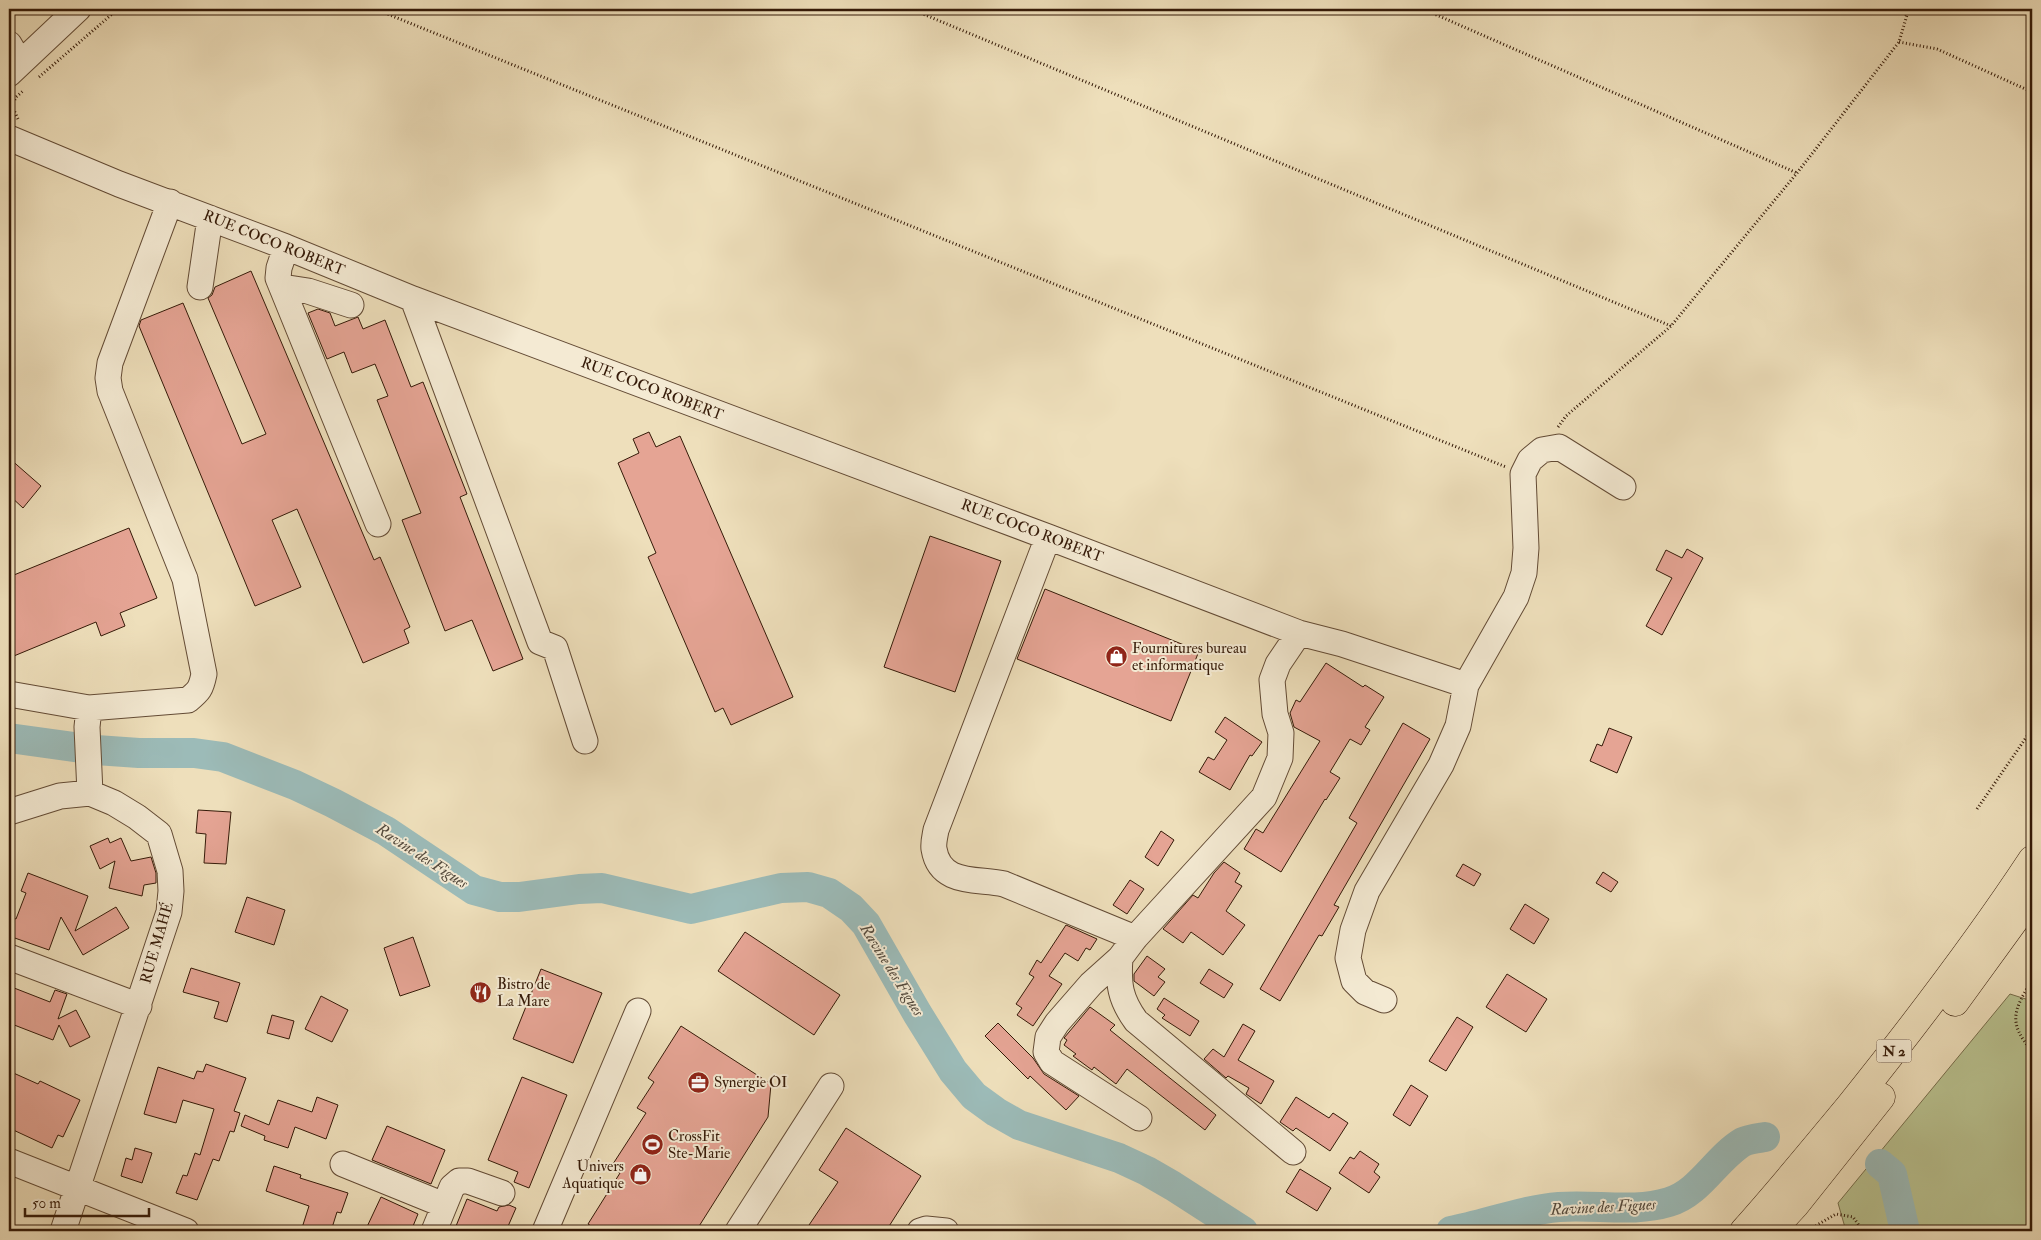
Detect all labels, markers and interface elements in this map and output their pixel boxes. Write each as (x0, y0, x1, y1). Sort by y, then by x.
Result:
street label: RUE COCO ROBERT (200, 206, 348, 280)
street label: RUE COCO ROBERT (578, 353, 726, 425)
street label: RUE COCO ROBERT (958, 495, 1106, 567)
place label: Fournitures bureau et informatique (1132, 639, 1247, 675)
shop icon: Fournitures bureau et informatique (1104, 645, 1128, 669)
water label: Ravine des Figues (372, 818, 472, 893)
street label: RUE MAHÉ (134, 899, 178, 986)
water label: Ravine des Figues (855, 919, 929, 1020)
place label: Bistro de La Mare (497, 975, 550, 1011)
restaurant icon: Bistro de La Mare (469, 981, 493, 1005)
road number: N 2 (1876, 1040, 1912, 1062)
office icon: Synergie OI (686, 1070, 710, 1094)
place label: Synergie OI (714, 1073, 787, 1092)
place label: CrossFit Ste-Marie (668, 1127, 730, 1163)
sports icon: CrossFit Ste-Marie (640, 1133, 664, 1157)
place label: Univers Aquatique (561, 1157, 624, 1193)
shop icon: Univers Aquatique (628, 1163, 652, 1187)
scale bar (25, 1185, 149, 1217)
text: 50 m (32, 1194, 61, 1213)
water label: Ravine des Figues (1549, 1194, 1657, 1220)

